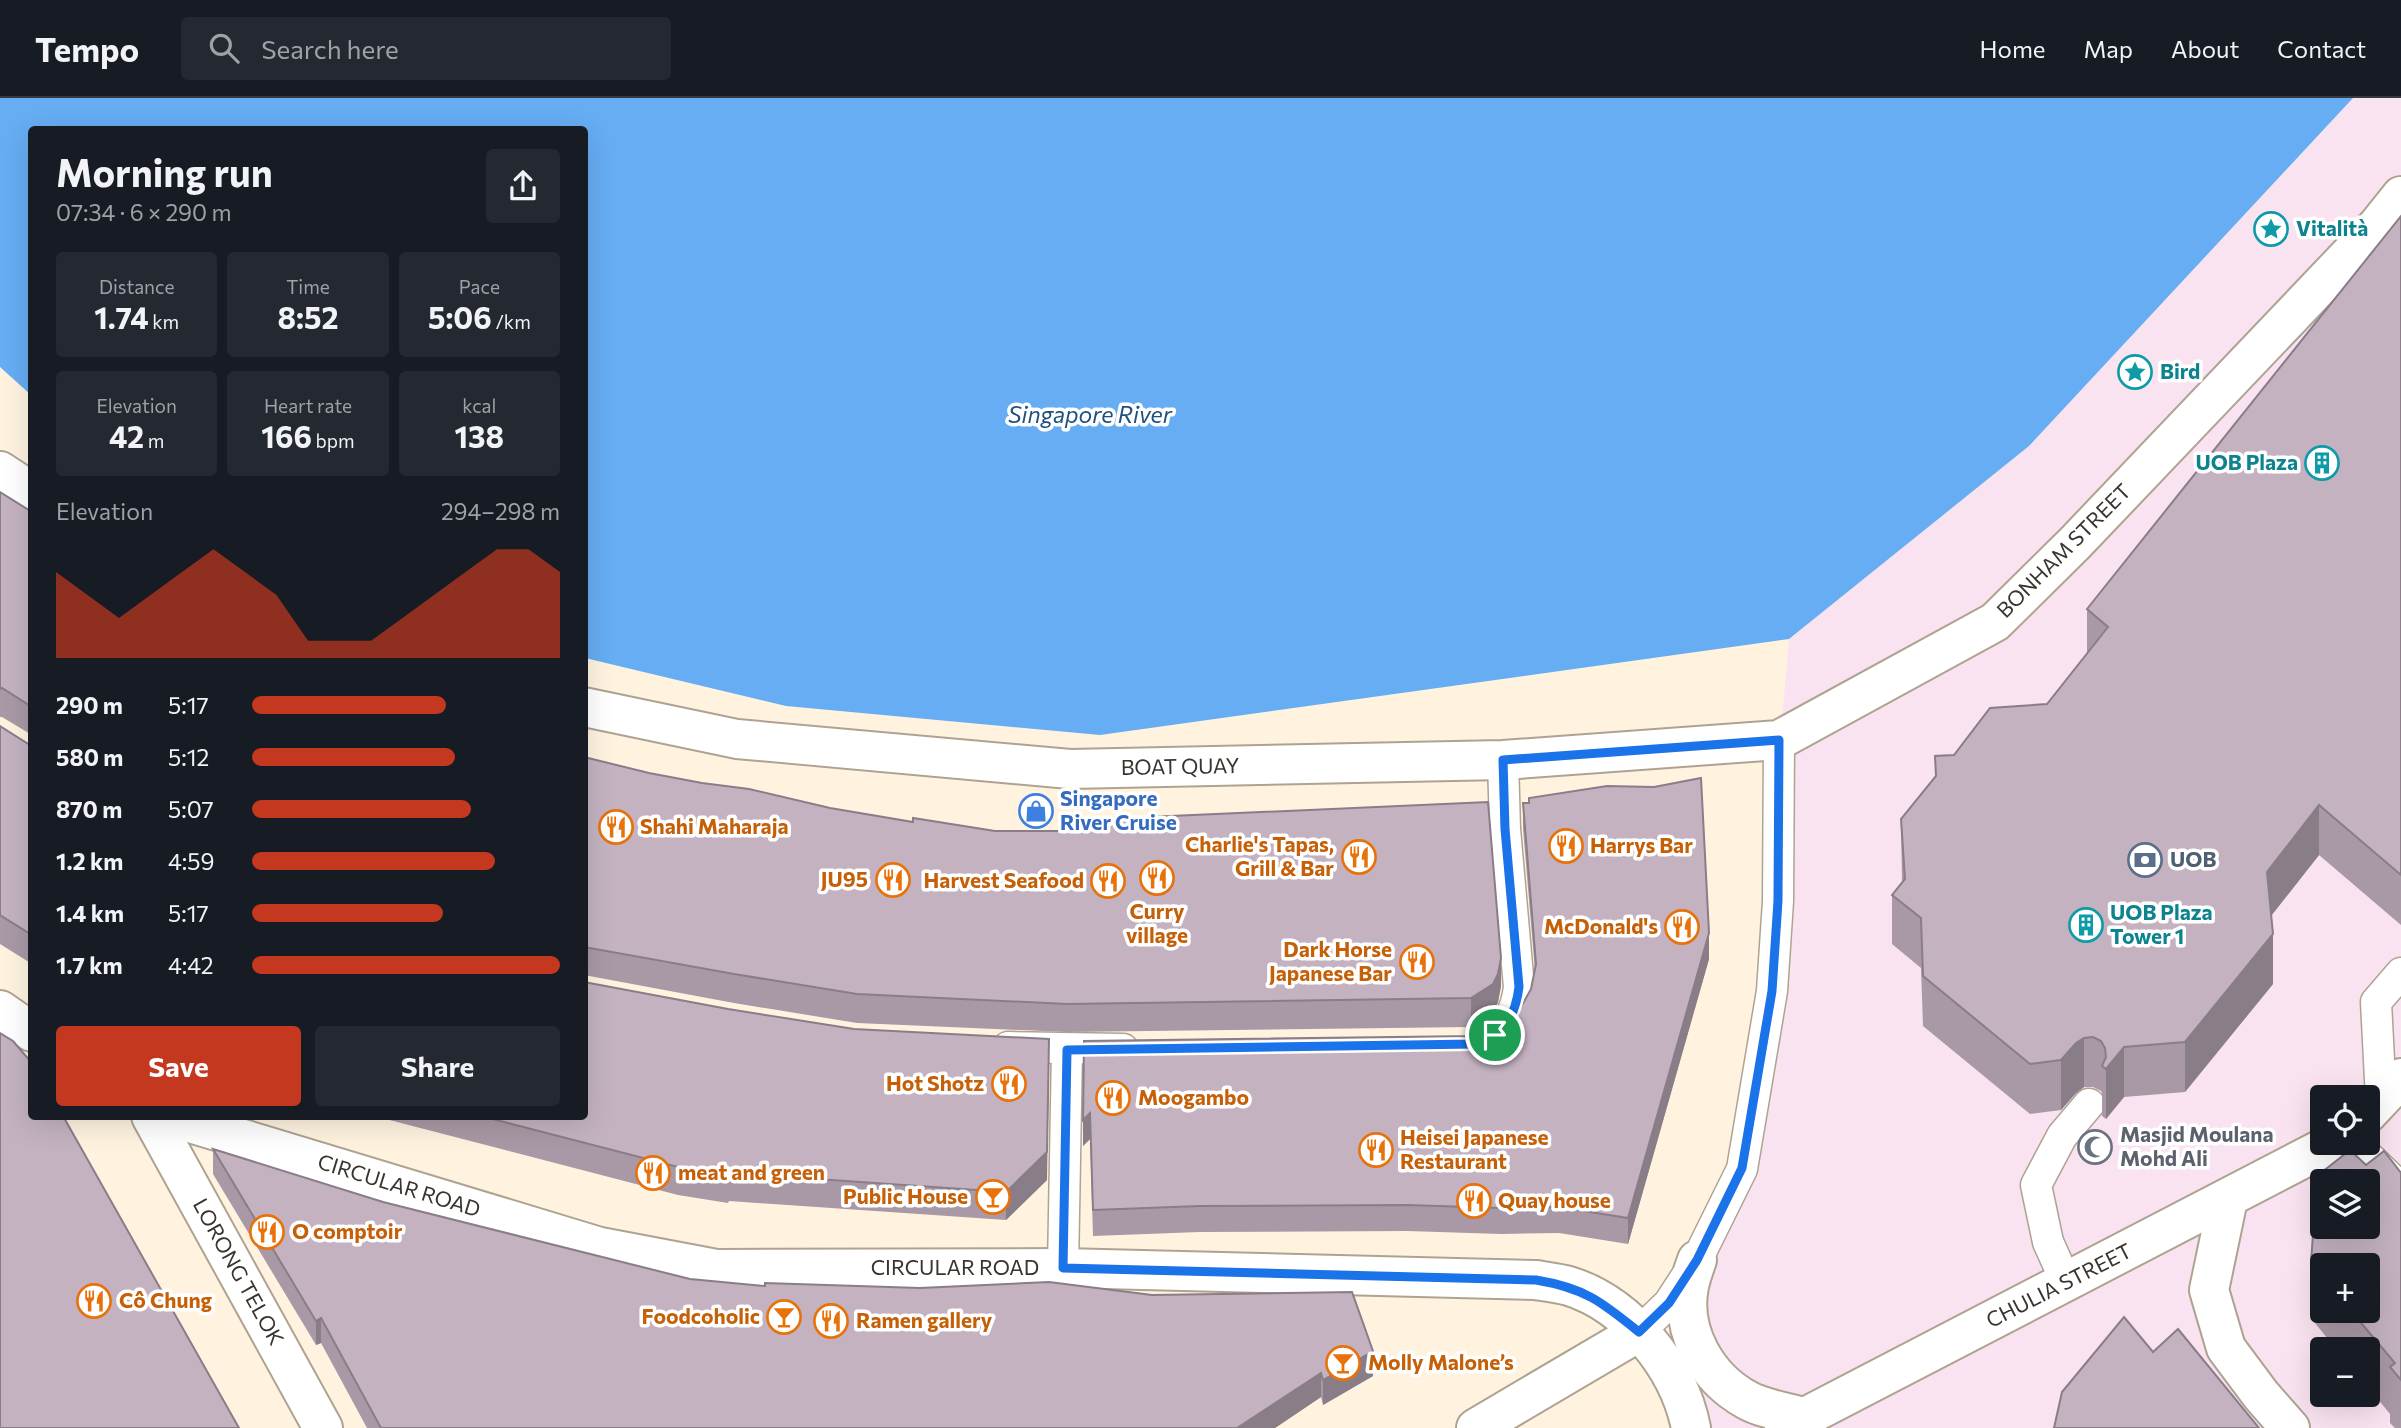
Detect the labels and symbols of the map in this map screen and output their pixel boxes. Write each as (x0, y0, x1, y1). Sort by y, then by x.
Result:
place icon: Vitalità (2252, 210, 2290, 248)
place label: Vitalità (2296, 215, 2368, 240)
place icon: Bird (2116, 353, 2154, 391)
place label: Bird (2160, 358, 2200, 383)
water label: Singapore River (1008, 400, 1173, 428)
building icon: UOB Plaza (2303, 444, 2341, 482)
place label: UOB Plaza (2195, 449, 2298, 474)
street label: BONHAM STREET (1991, 478, 2135, 622)
street label: BOAT QUAY (1121, 752, 1240, 779)
place label: Singapore River Cruise (1060, 785, 1177, 834)
shop icon: Singapore River Cruise (1017, 792, 1055, 830)
restaurant icon: Shahi Maharaja (597, 808, 635, 846)
place label: Shahi Maharaja (640, 813, 789, 838)
restaurant icon: Harrys Bar (1547, 827, 1585, 865)
place label: Charlie's Tapas, Grill & Bar (1185, 831, 1334, 880)
place label: Harrys Bar (1590, 832, 1693, 857)
restaurant icon: Charlie's Tapas, Grill & Bar (1340, 838, 1378, 876)
bank icon: UOB (2126, 841, 2164, 879)
place label: UOB (2170, 846, 2216, 871)
restaurant icon: Curry village (1138, 859, 1176, 897)
restaurant icon: JU95 (874, 861, 912, 899)
restaurant icon: Harvest Seafood (1089, 862, 1127, 900)
place label: JU95 (821, 866, 868, 891)
place label: Harvest Seafood (924, 867, 1084, 892)
place label: Curry village (1126, 898, 1188, 947)
place label: UOB Plaza Tower 1 (2110, 899, 2213, 948)
building icon: UOB Plaza Tower 1 (2067, 906, 2105, 944)
restaurant icon: McDonald's (1663, 908, 1701, 946)
place label: McDonald's (1544, 913, 1658, 938)
place label: Dark Horse Japanese Bar (1269, 936, 1392, 985)
restaurant icon: Dark Horse Japanese Bar (1398, 943, 1436, 981)
pin (1465, 1005, 1525, 1065)
restaurant icon: Hot Shotz (990, 1065, 1028, 1103)
place label: Hot Shotz (886, 1070, 984, 1095)
restaurant icon: Moogambo (1094, 1079, 1132, 1117)
place label: Moogambo (1138, 1084, 1249, 1109)
place label: Masjid Moulana Mohd Ali (2120, 1121, 2273, 1170)
place label: Heisei Japanese Restaurant (1400, 1124, 1549, 1173)
mosque icon: Masjid Moulana Mohd Ali (2076, 1128, 2114, 1166)
restaurant icon: Heisei Japanese Restaurant (1357, 1131, 1395, 1169)
street label: CIRCULAR ROAD (315, 1148, 484, 1221)
restaurant icon: meat and green (634, 1154, 672, 1192)
place label: meat and green (678, 1159, 825, 1184)
bar icon: Public House (974, 1178, 1012, 1216)
restaurant icon: Quay house (1455, 1182, 1493, 1220)
place label: Public House (843, 1183, 968, 1208)
place label: Quay house (1498, 1187, 1611, 1212)
street label: LORONG TELOK (189, 1194, 290, 1349)
restaurant icon: O comptoir (248, 1213, 286, 1251)
place label: O comptoir (292, 1218, 403, 1243)
street label: CHULIA STREET (1981, 1237, 2135, 1332)
street label: CIRCULAR ROAD (871, 1254, 1039, 1279)
restaurant icon: Cô Chung (75, 1282, 113, 1320)
place label: Cô Chung (119, 1287, 213, 1312)
bar icon: Foodcoholic (765, 1298, 803, 1336)
restaurant icon: Ramen gallery (812, 1302, 850, 1340)
place label: Foodcoholic (642, 1303, 760, 1328)
place label: Ramen gallery (856, 1307, 993, 1332)
bar icon: Molly Malone’s (1324, 1344, 1362, 1382)
place label: Molly Malone’s (1368, 1349, 1514, 1374)

